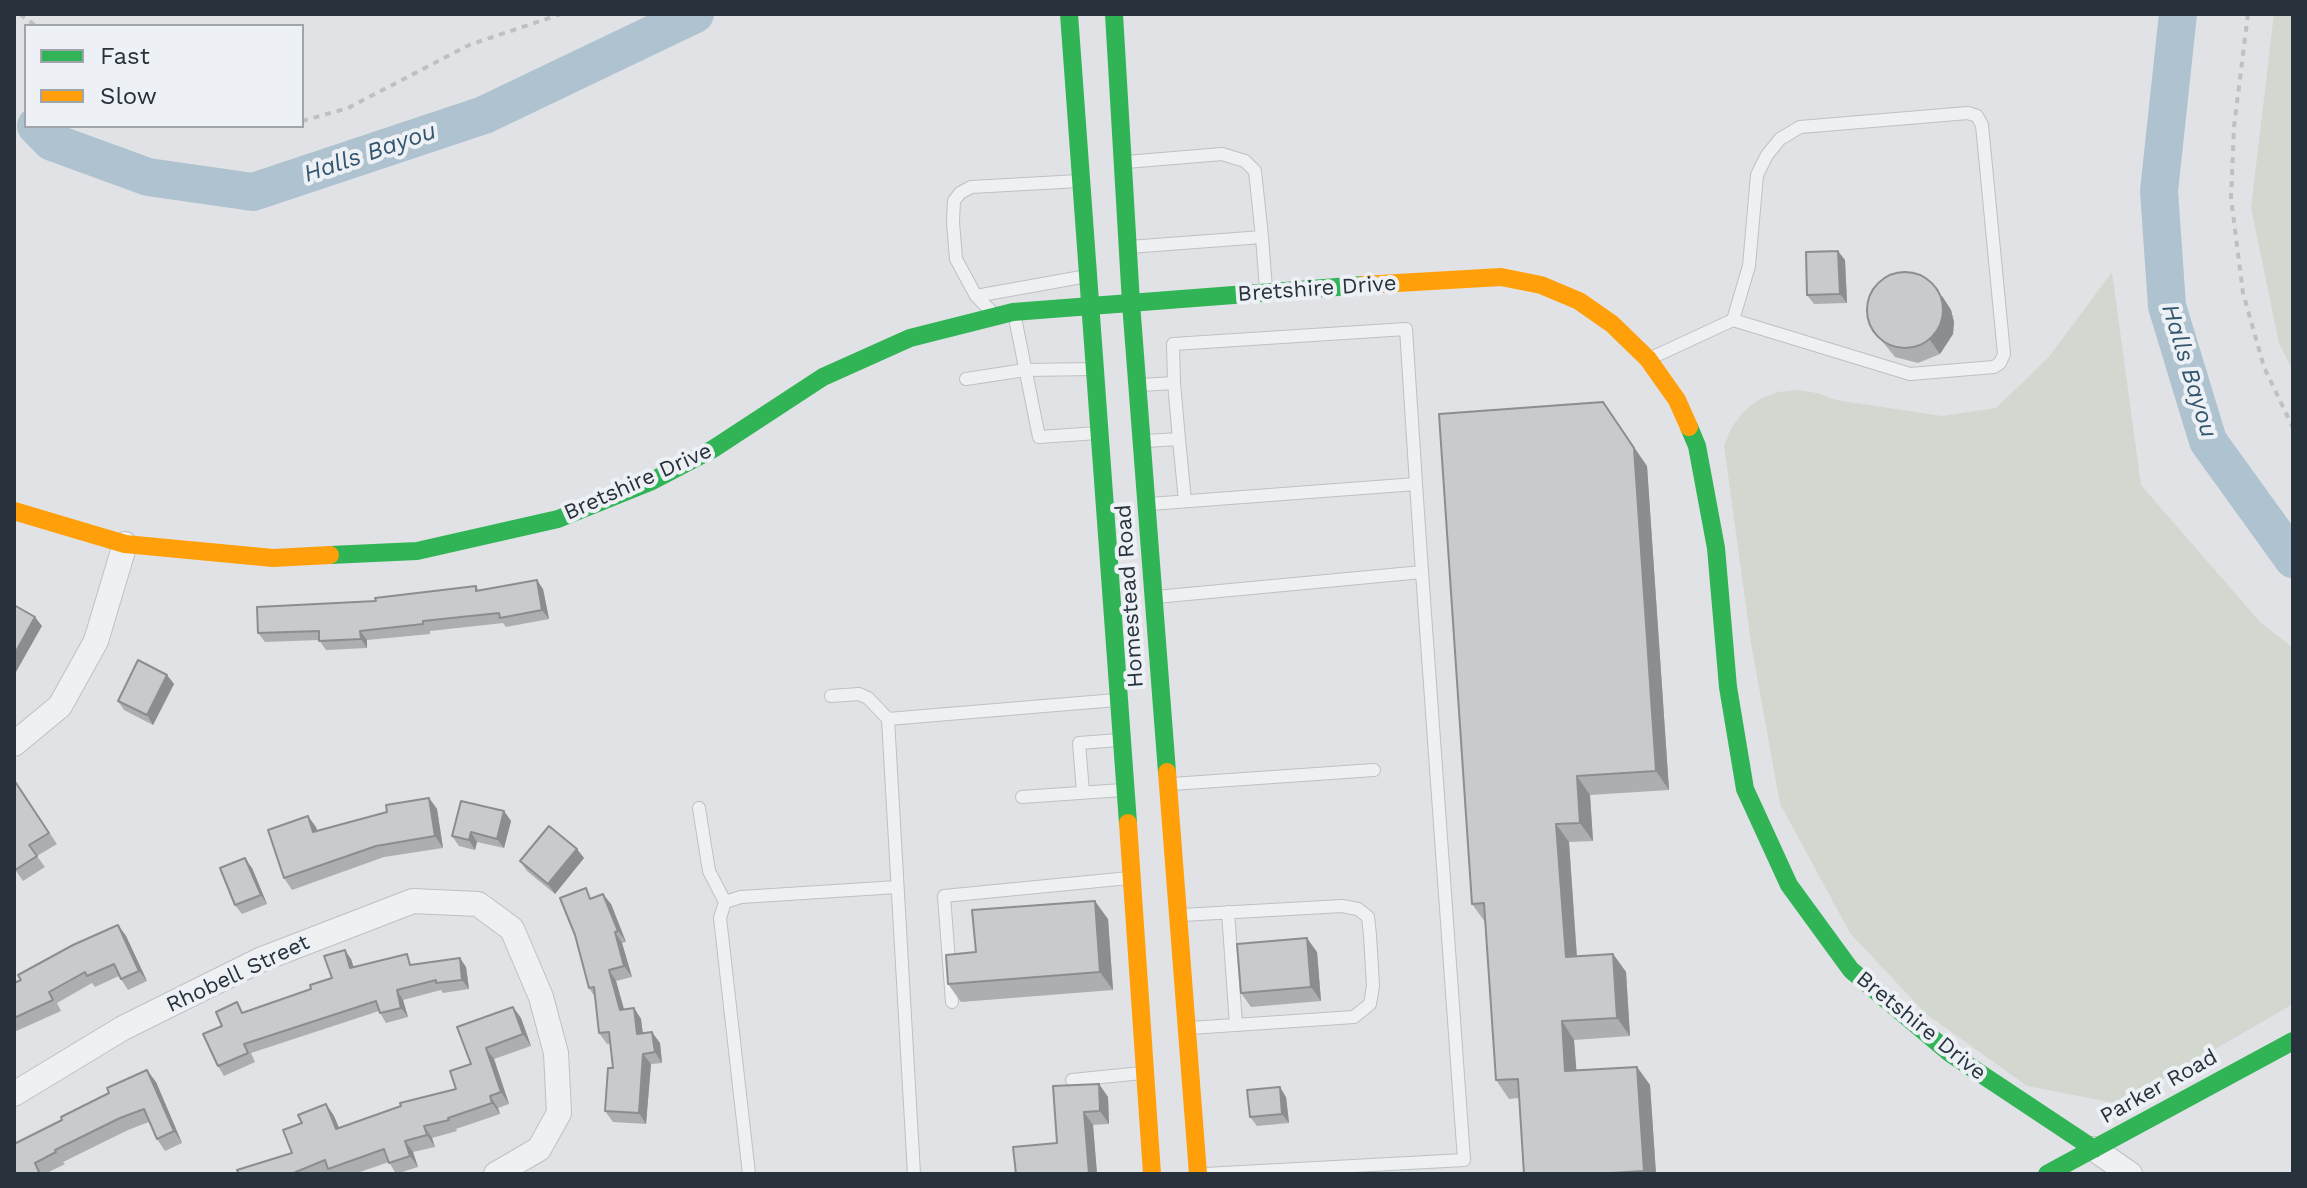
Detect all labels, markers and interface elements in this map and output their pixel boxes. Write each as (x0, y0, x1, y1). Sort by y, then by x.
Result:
legend (24, 24, 304, 128)
text: Fast (100, 42, 150, 70)
text: Slow (100, 82, 157, 110)
water label: Halls Bayou (300, 117, 440, 189)
street label: Bretshire Drive (1237, 270, 1397, 308)
water label: Halls Bayou (2155, 301, 2223, 441)
street label: Bretshire Drive (560, 438, 716, 526)
street label: Homestead Road (1110, 503, 1150, 689)
street label: Rhobell Street (162, 929, 314, 1019)
street label: Bretshire Drive (1851, 966, 1991, 1086)
street label: Parker Road (2096, 1044, 2222, 1130)

